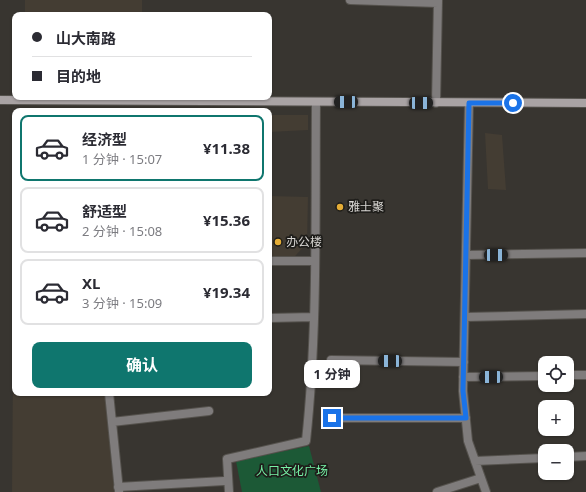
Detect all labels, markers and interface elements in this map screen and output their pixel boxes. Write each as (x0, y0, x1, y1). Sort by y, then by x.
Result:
text: 山大南路 (56, 28, 116, 48)
text: 目的地 (56, 66, 101, 86)
route start (504, 94, 522, 112)
car (334, 96, 358, 108)
car (409, 97, 433, 109)
text: 经济型 (82, 129, 127, 149)
icon: car (34, 130, 70, 166)
text: ¥11.38 (203, 138, 250, 158)
text: 1 分钟 · 15:07 (82, 150, 162, 168)
place label: 雅士聚 (348, 198, 384, 215)
text: 舒适型 (82, 201, 127, 221)
icon: car (34, 202, 70, 238)
marker: 雅士聚 (335, 202, 345, 212)
text: ¥15.36 (203, 210, 250, 230)
text: 2 分钟 · 15:08 (82, 222, 162, 240)
place label: 办公楼 (286, 233, 322, 250)
marker: 办公楼 (273, 237, 283, 247)
car (484, 249, 508, 261)
text: XL (82, 273, 100, 293)
icon: car (34, 274, 70, 310)
text: ¥19.34 (203, 282, 250, 302)
text: 3 分钟 · 15:09 (82, 294, 162, 312)
button: 确认 (32, 342, 252, 388)
car (378, 355, 402, 367)
map controls (538, 356, 574, 480)
button: locate (538, 356, 574, 392)
callout: 1 分钟 (304, 360, 360, 388)
text: 1 分钟 (314, 365, 350, 383)
car (479, 371, 503, 383)
button: + (538, 400, 574, 436)
route end (323, 409, 341, 427)
button: − (538, 444, 574, 480)
park label: 人口文化广场 (256, 462, 328, 479)

